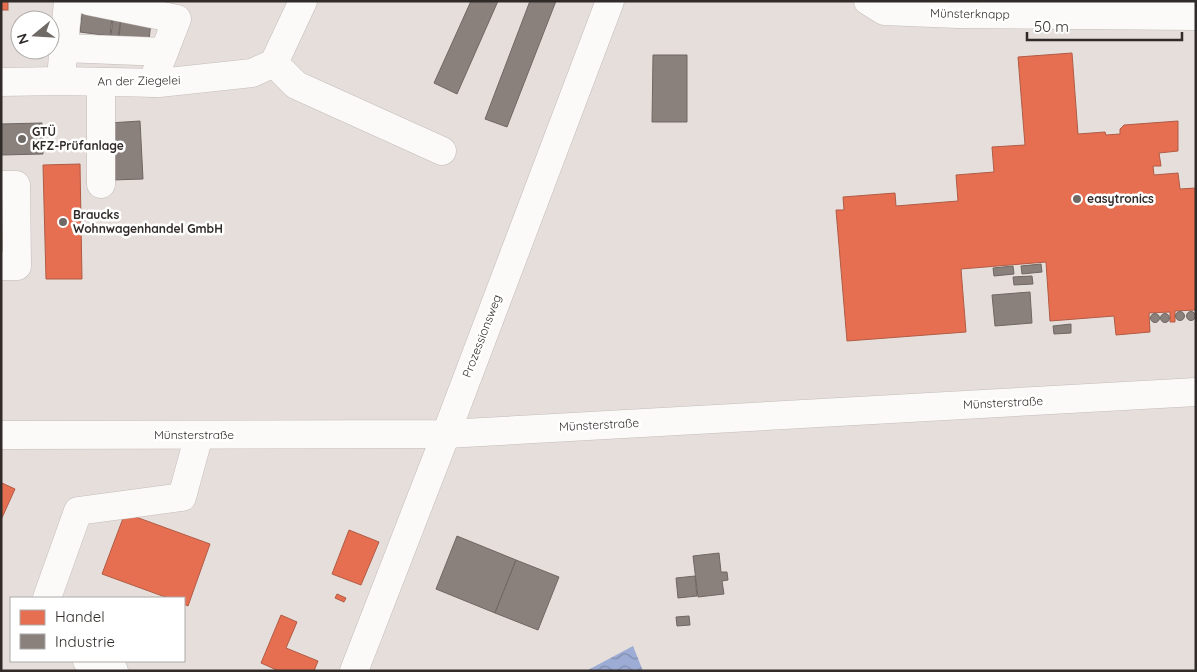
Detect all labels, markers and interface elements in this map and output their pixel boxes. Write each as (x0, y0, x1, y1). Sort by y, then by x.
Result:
street label: Münsterknapp (930, 5, 1010, 22)
north arrow (10, 10, 60, 60)
scale bar (1027, 10, 1182, 42)
text: 50 m (1034, 17, 1069, 36)
text: N (12, 31, 33, 47)
street label: An der Ziegelei (97, 72, 181, 89)
place label: GTÜ KFZ-Prüfanlage (32, 124, 124, 153)
marker: GTÜ KFZ-Prüfanlage (16, 133, 28, 145)
place label: easytronics (1087, 191, 1154, 206)
marker: easytronics (1071, 193, 1083, 205)
place label: Braucks Wohnwagenhandel GmbH (73, 207, 223, 236)
marker: Braucks Wohnwagenhandel GmbH (57, 216, 69, 228)
street label: Prozessionsweg (459, 292, 504, 380)
street label: Münsterstraße (963, 393, 1044, 412)
street label: Münsterstraße (559, 415, 640, 434)
street label: Münsterstraße (154, 427, 234, 442)
legend (10, 597, 185, 662)
text: Handel (55, 607, 105, 626)
text: Industrie (55, 632, 115, 651)

